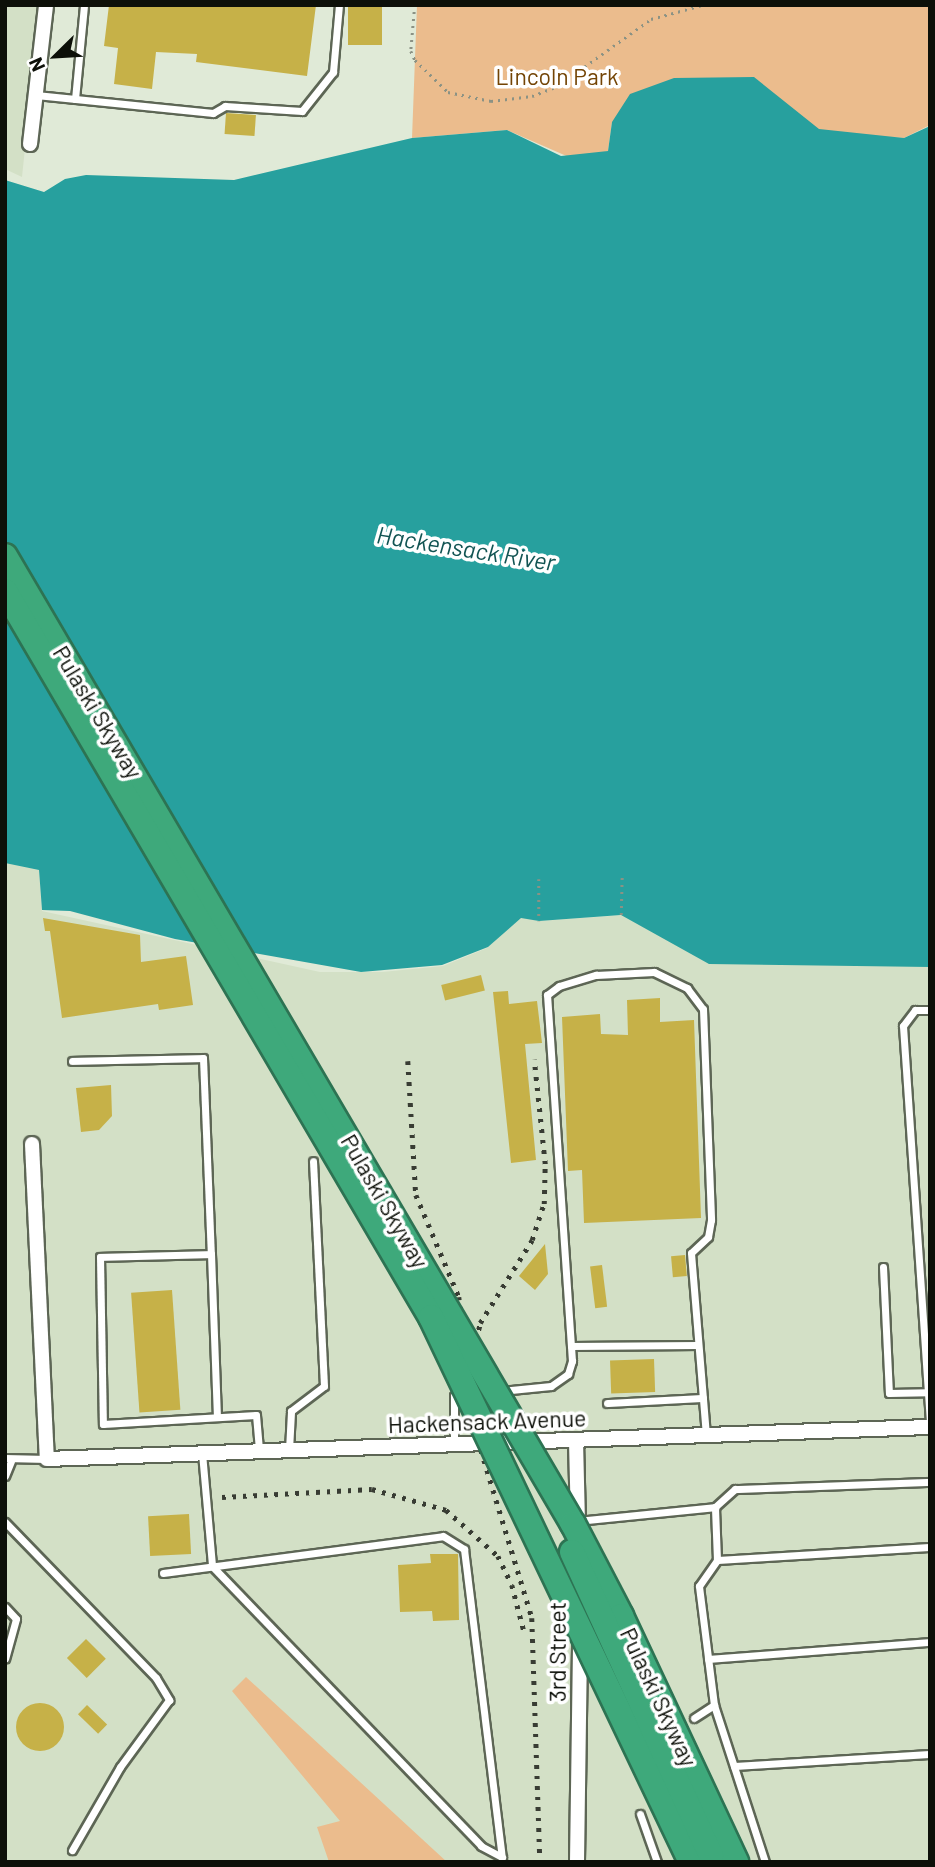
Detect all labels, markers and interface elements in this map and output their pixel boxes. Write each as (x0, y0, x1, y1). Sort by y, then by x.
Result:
north arrow (21, 21, 91, 91)
text: N (23, 54, 49, 75)
park label: Lincoln Park (495, 62, 619, 90)
water label: Hackensack River (375, 520, 557, 576)
street label: Pulaski Skyway (48, 641, 148, 783)
street label: Pulaski Skyway (336, 1129, 434, 1273)
street label: Hackensack Avenue (387, 1404, 587, 1438)
street label: 3rd Street (543, 1602, 571, 1702)
street label: Pulaski Skyway (615, 1623, 703, 1771)

